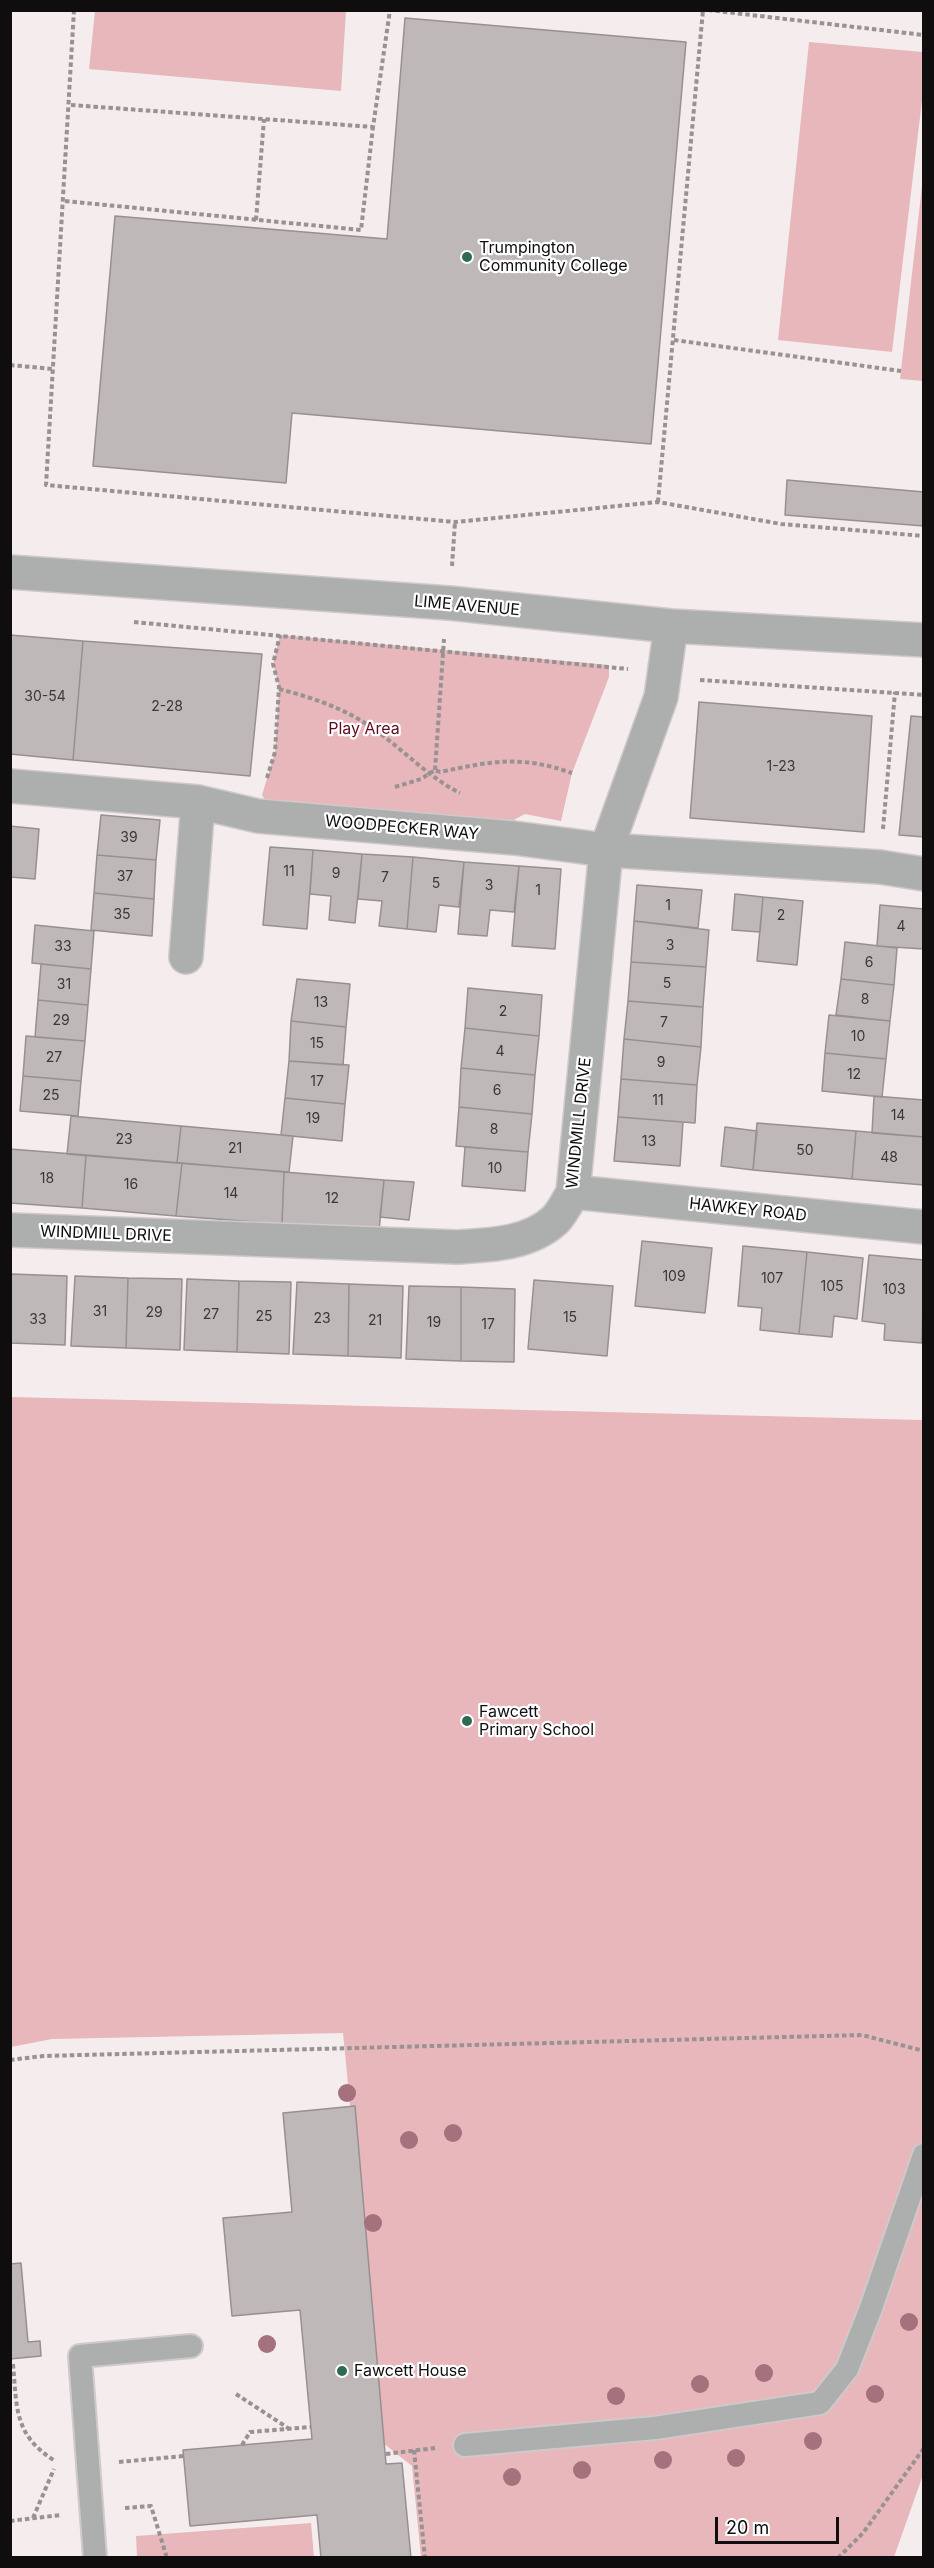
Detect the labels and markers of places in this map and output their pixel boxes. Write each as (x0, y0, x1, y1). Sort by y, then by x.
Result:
place label: Trumpington Community College (479, 238, 628, 276)
marker: Trumpington Community College (460, 250, 474, 264)
place label: Fawcett Primary School (479, 1702, 594, 1740)
marker: Fawcett Primary School (460, 1714, 474, 1728)
place label: Fawcett House (354, 2361, 467, 2381)
marker: Fawcett House (335, 2364, 349, 2378)

